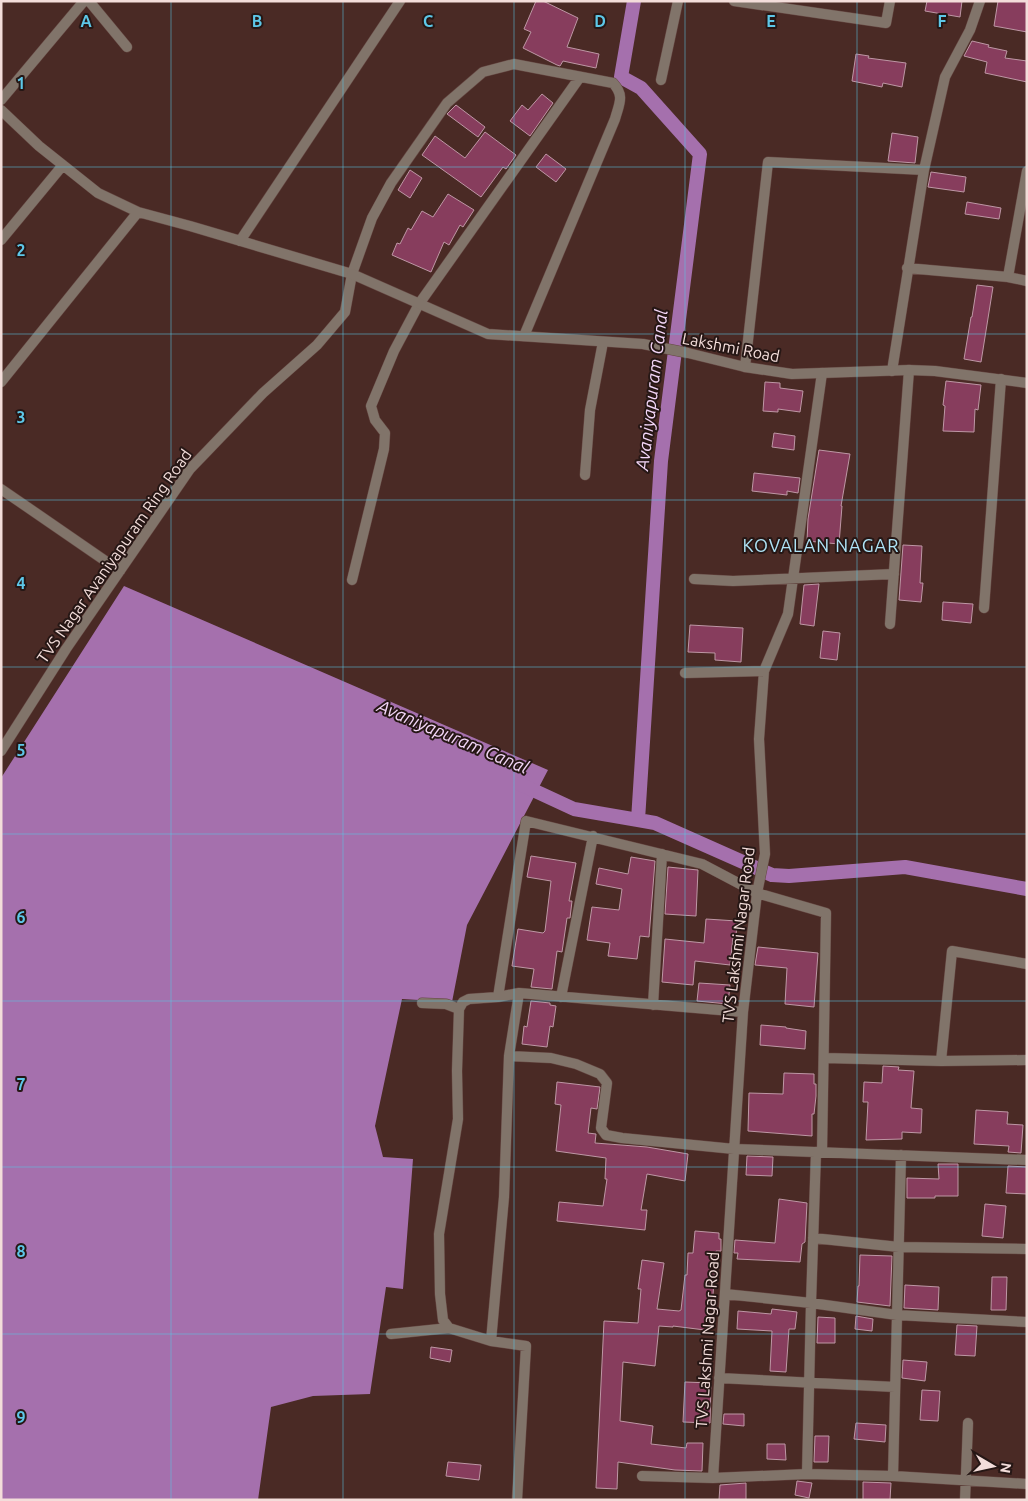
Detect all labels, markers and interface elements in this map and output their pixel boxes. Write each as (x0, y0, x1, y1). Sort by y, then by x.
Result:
text: A (80, 12, 92, 30)
text: B (252, 12, 262, 30)
text: C (423, 12, 433, 30)
text: D (594, 12, 606, 30)
text: E (766, 12, 776, 30)
text: F (938, 12, 947, 30)
text: 1 (16, 74, 26, 92)
text: 2 (16, 241, 26, 259)
water label: Avaniyapuram Canal (631, 308, 671, 473)
street label: Lakshmi Road (681, 329, 781, 365)
text: 3 (16, 408, 26, 426)
street label: TVS Nagar Avaniyapuram Ring Road (33, 446, 195, 666)
district label: KOVALAN NAGAR (743, 535, 900, 555)
text: 4 (16, 574, 26, 592)
water label: Avaniyapuram Canal (374, 695, 532, 777)
text: 5 (16, 741, 26, 759)
street label: TVS Lakshmi Nagar Road (718, 846, 758, 1024)
text: 6 (16, 908, 26, 926)
text: 7 (16, 1075, 26, 1093)
text: 8 (16, 1242, 26, 1260)
street label: TVS Lakshmi Nagar Road (692, 1251, 722, 1429)
text: 9 (16, 1408, 26, 1426)
north arrow (968, 1441, 1018, 1491)
text: N (997, 1462, 1015, 1474)

